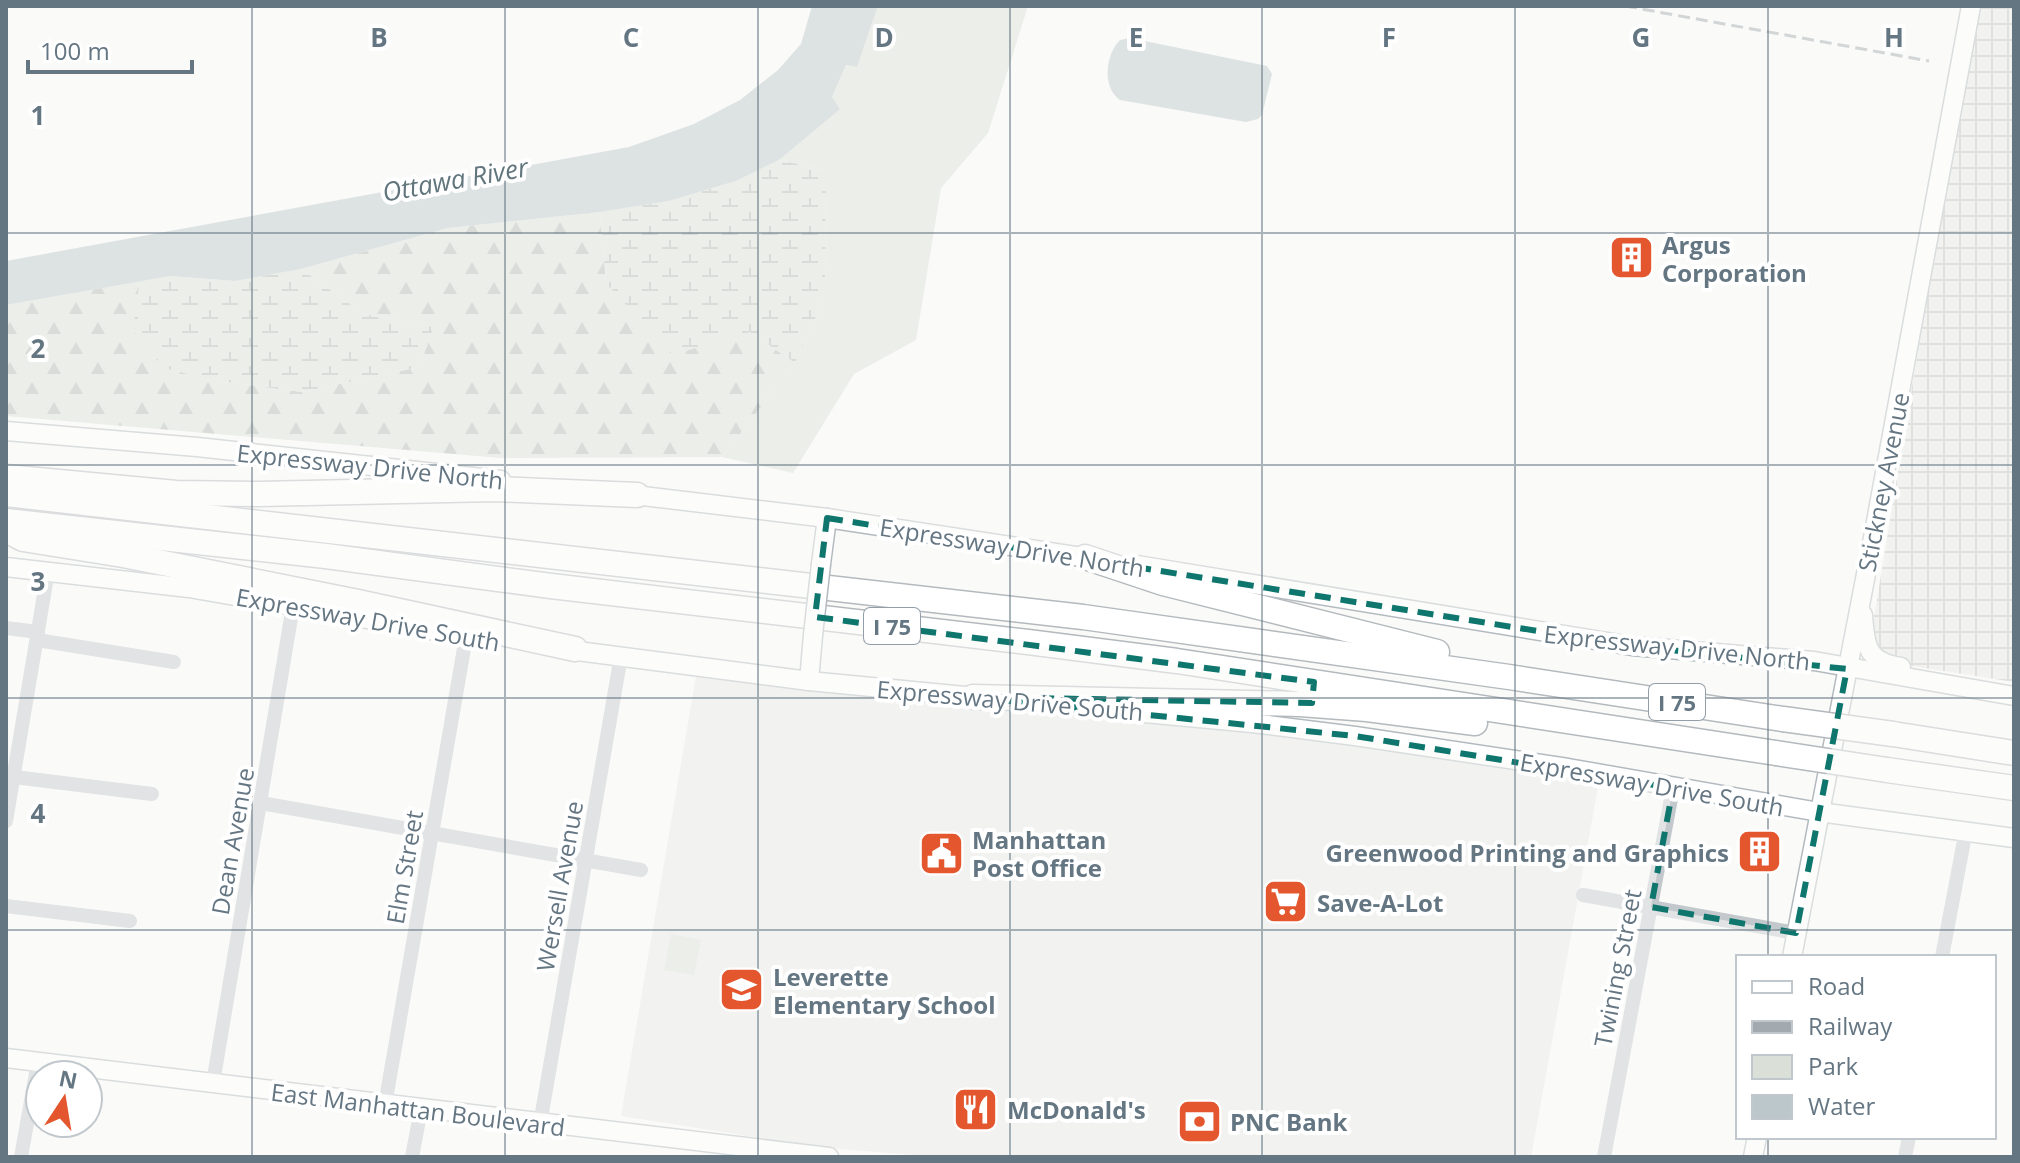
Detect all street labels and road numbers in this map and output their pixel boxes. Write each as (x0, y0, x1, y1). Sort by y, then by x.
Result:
street label: Stickney Avenue (1849, 390, 1917, 574)
street label: Expressway Drive North (235, 436, 505, 496)
street label: Expressway Drive North (877, 510, 1147, 584)
street label: Expressway Drive South (233, 580, 503, 658)
road number: I 75 (864, 608, 920, 644)
street label: Expressway Drive North (1542, 617, 1812, 677)
street label: Expressway Drive South (875, 672, 1145, 728)
road number: I 75 (1649, 684, 1705, 720)
street label: Expressway Drive South (1517, 745, 1787, 823)
street label: Dean Avenue (203, 765, 261, 917)
street label: Wersell Avenue (528, 798, 590, 974)
street label: Elm Street (378, 808, 430, 926)
street label: Twining Street (1586, 886, 1648, 1050)
street label: East Manhattan Boulevard (269, 1075, 567, 1143)

